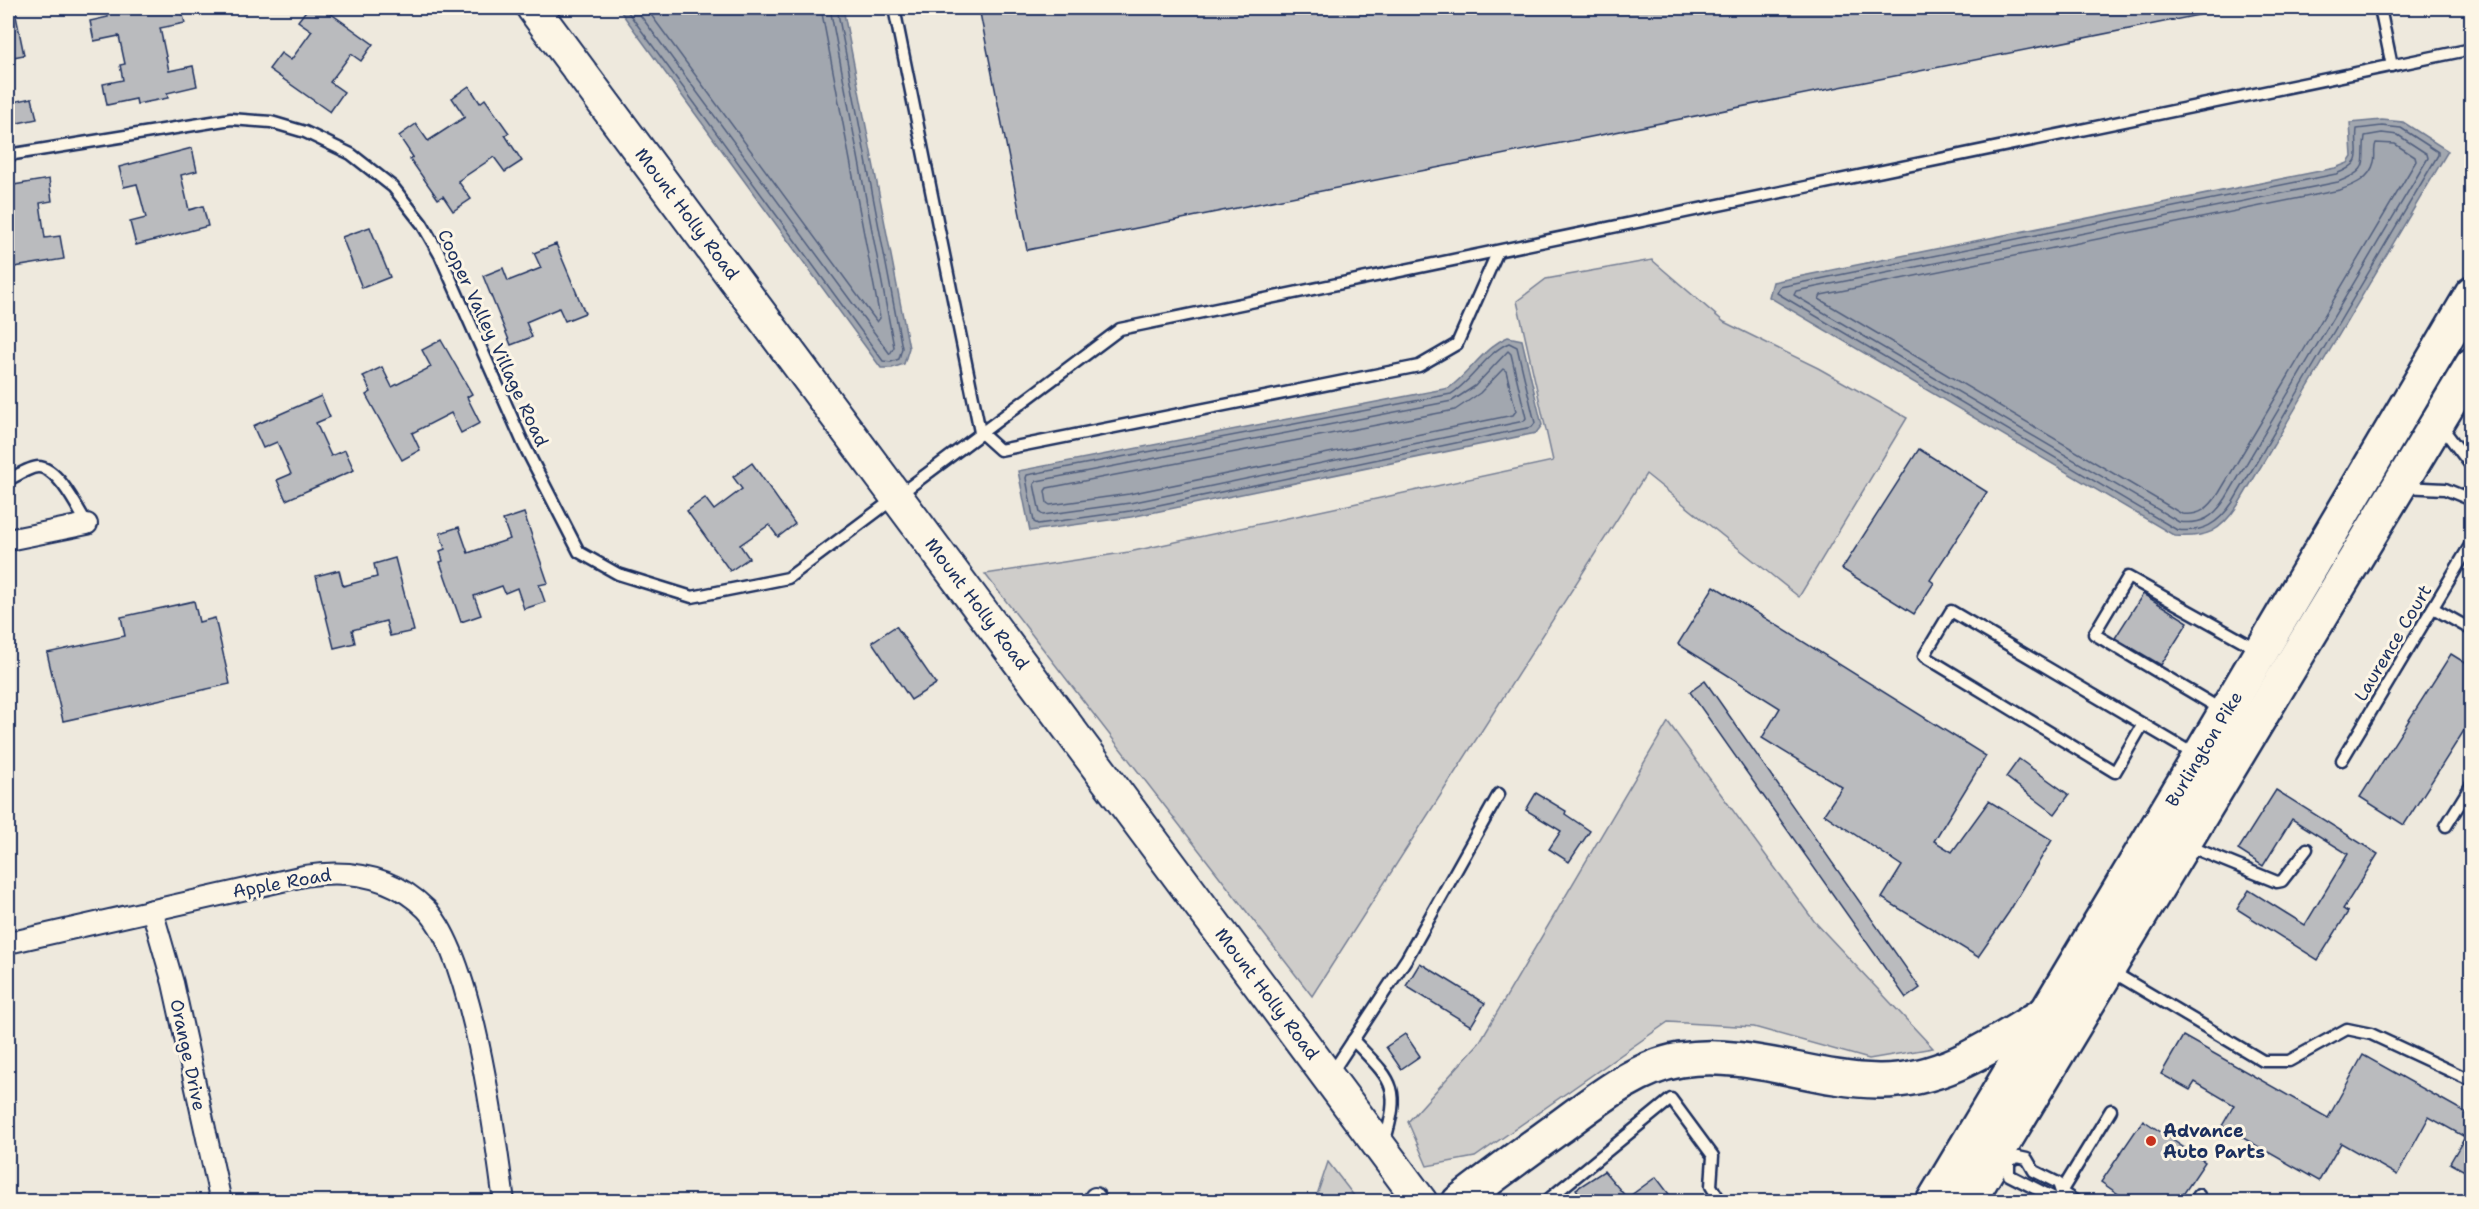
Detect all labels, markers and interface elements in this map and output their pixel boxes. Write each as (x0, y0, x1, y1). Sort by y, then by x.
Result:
street label: Mount Holly Road (630, 143, 744, 285)
street label: Cooper Valley Village Road (432, 225, 554, 451)
street label: Mount Holly Road (920, 533, 1034, 675)
street label: Laurence Court (2349, 580, 2437, 706)
street label: Burlington Pike (2160, 687, 2248, 811)
street label: Apple Road (231, 862, 333, 904)
street label: Mount Holly Road (1210, 923, 1324, 1065)
street label: Orange Drive (164, 997, 212, 1113)
place label: Advance Auto Parts (2163, 1119, 2265, 1164)
marker: Advance Auto Parts (2144, 1134, 2158, 1148)

